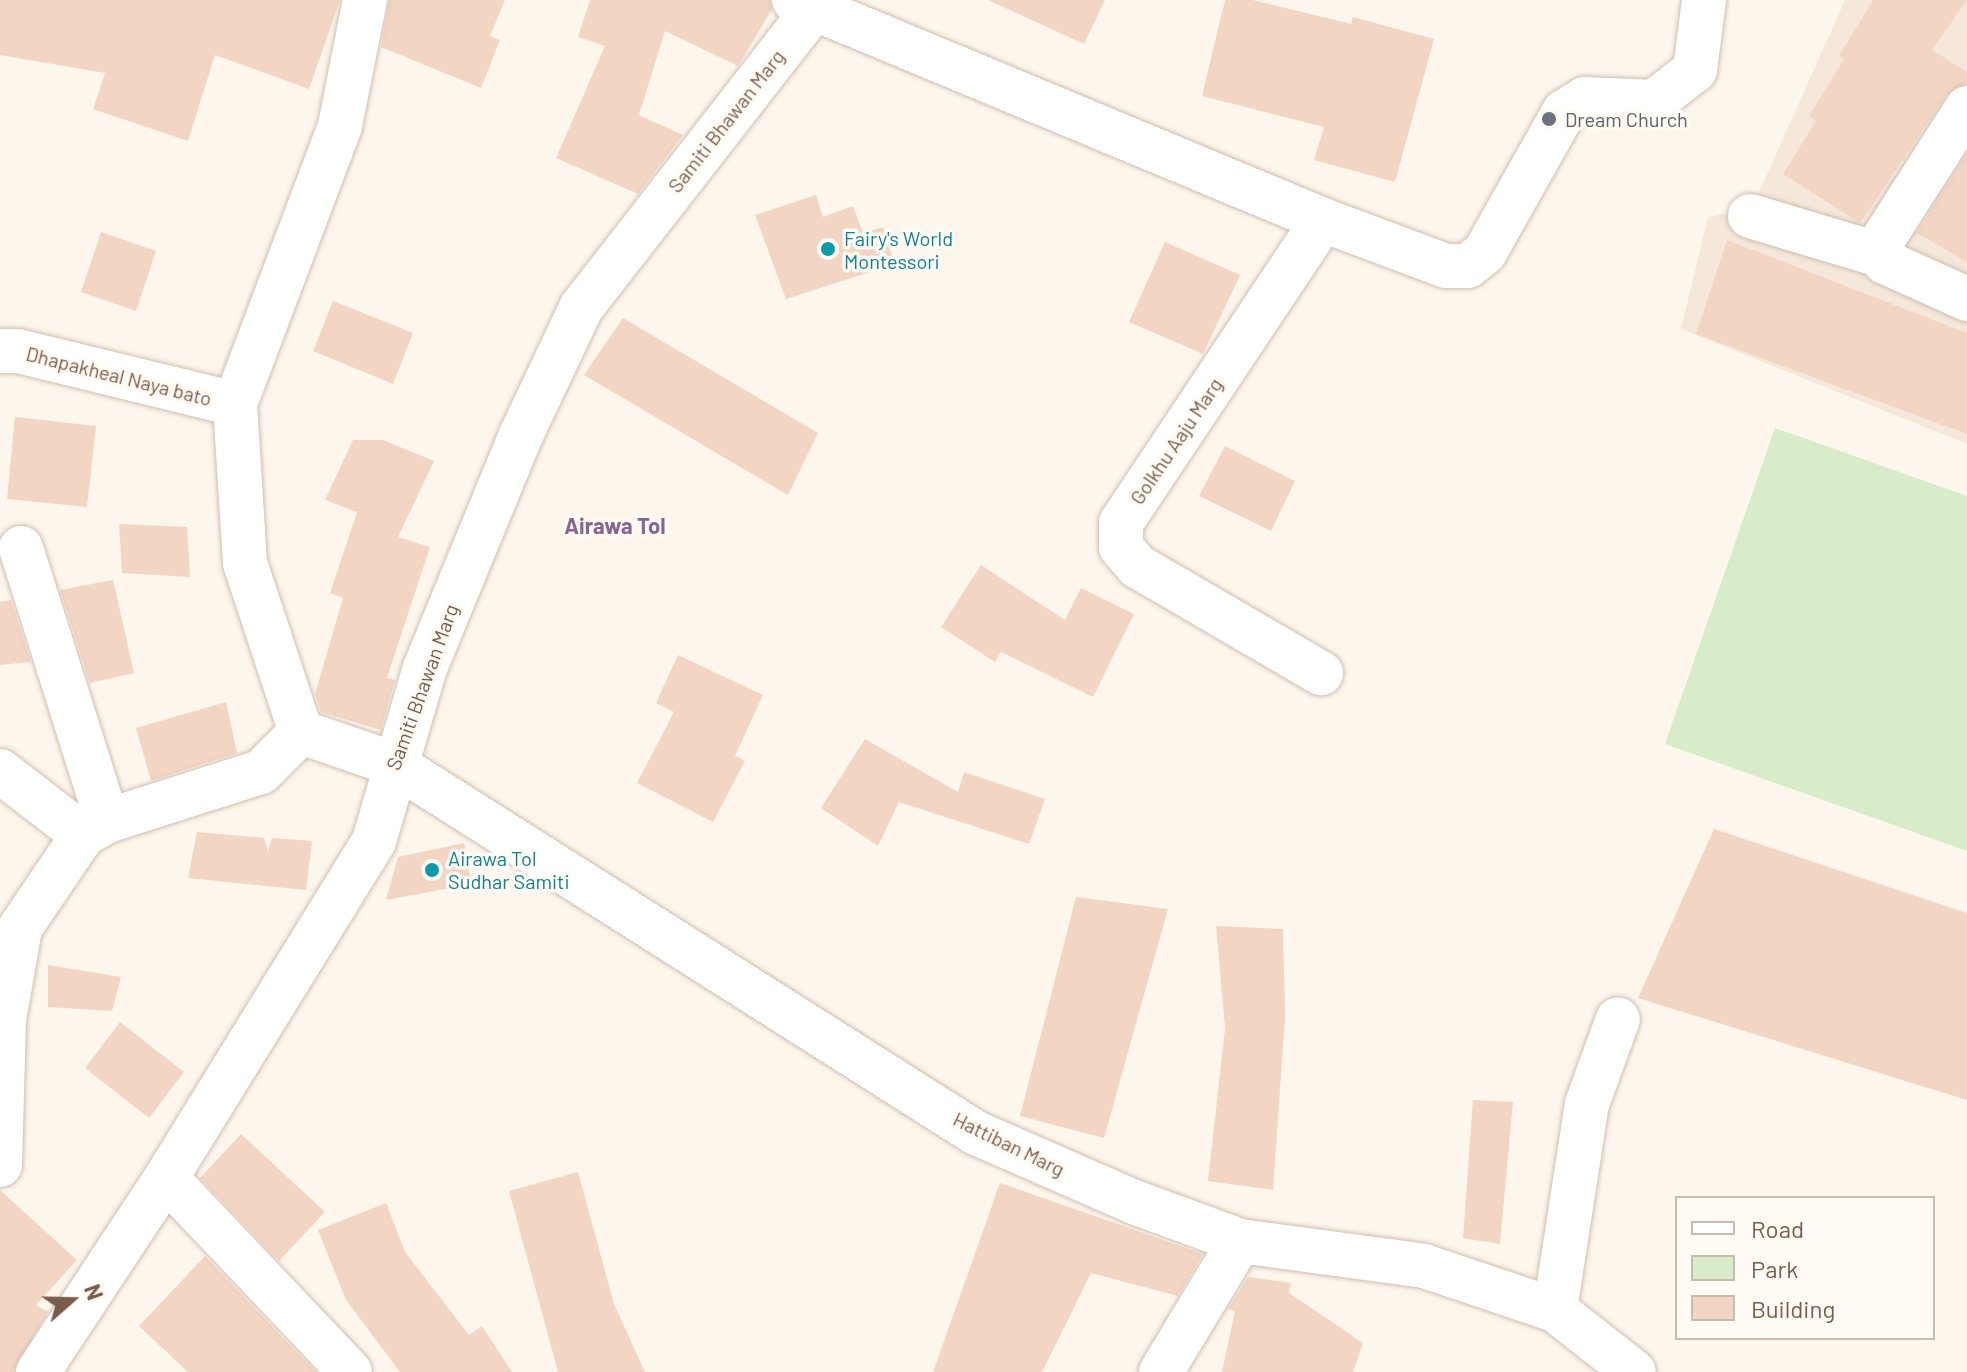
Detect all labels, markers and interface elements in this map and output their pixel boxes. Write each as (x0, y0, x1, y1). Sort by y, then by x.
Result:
street label: Samiti Bhawan Marg (663, 45, 789, 197)
place label: Dream Church (1565, 107, 1688, 131)
marker: Dream Church (1540, 110, 1558, 128)
place label: Fairy's World Montessori (844, 226, 953, 273)
marker: Fairy's World Montessori (819, 240, 837, 258)
street label: Dhapakheal Naya bato (24, 341, 214, 411)
street label: Golkhu Aaju Marg (1125, 373, 1227, 509)
district label: Airawa Tol (564, 513, 666, 539)
street label: Samiti Bhawan Marg (381, 601, 463, 773)
place label: Airawa Tol Sudhar Samiti (448, 846, 569, 893)
marker: Airawa Tol Sudhar Samiti (423, 861, 441, 879)
street label: Hattiban Marg (949, 1107, 1069, 1181)
legend (1675, 1196, 1935, 1340)
text: Road (1751, 1214, 1804, 1243)
text: Park (1751, 1254, 1798, 1283)
north arrow (32, 1260, 112, 1340)
text: N (80, 1280, 109, 1303)
text: Building (1751, 1294, 1835, 1323)

